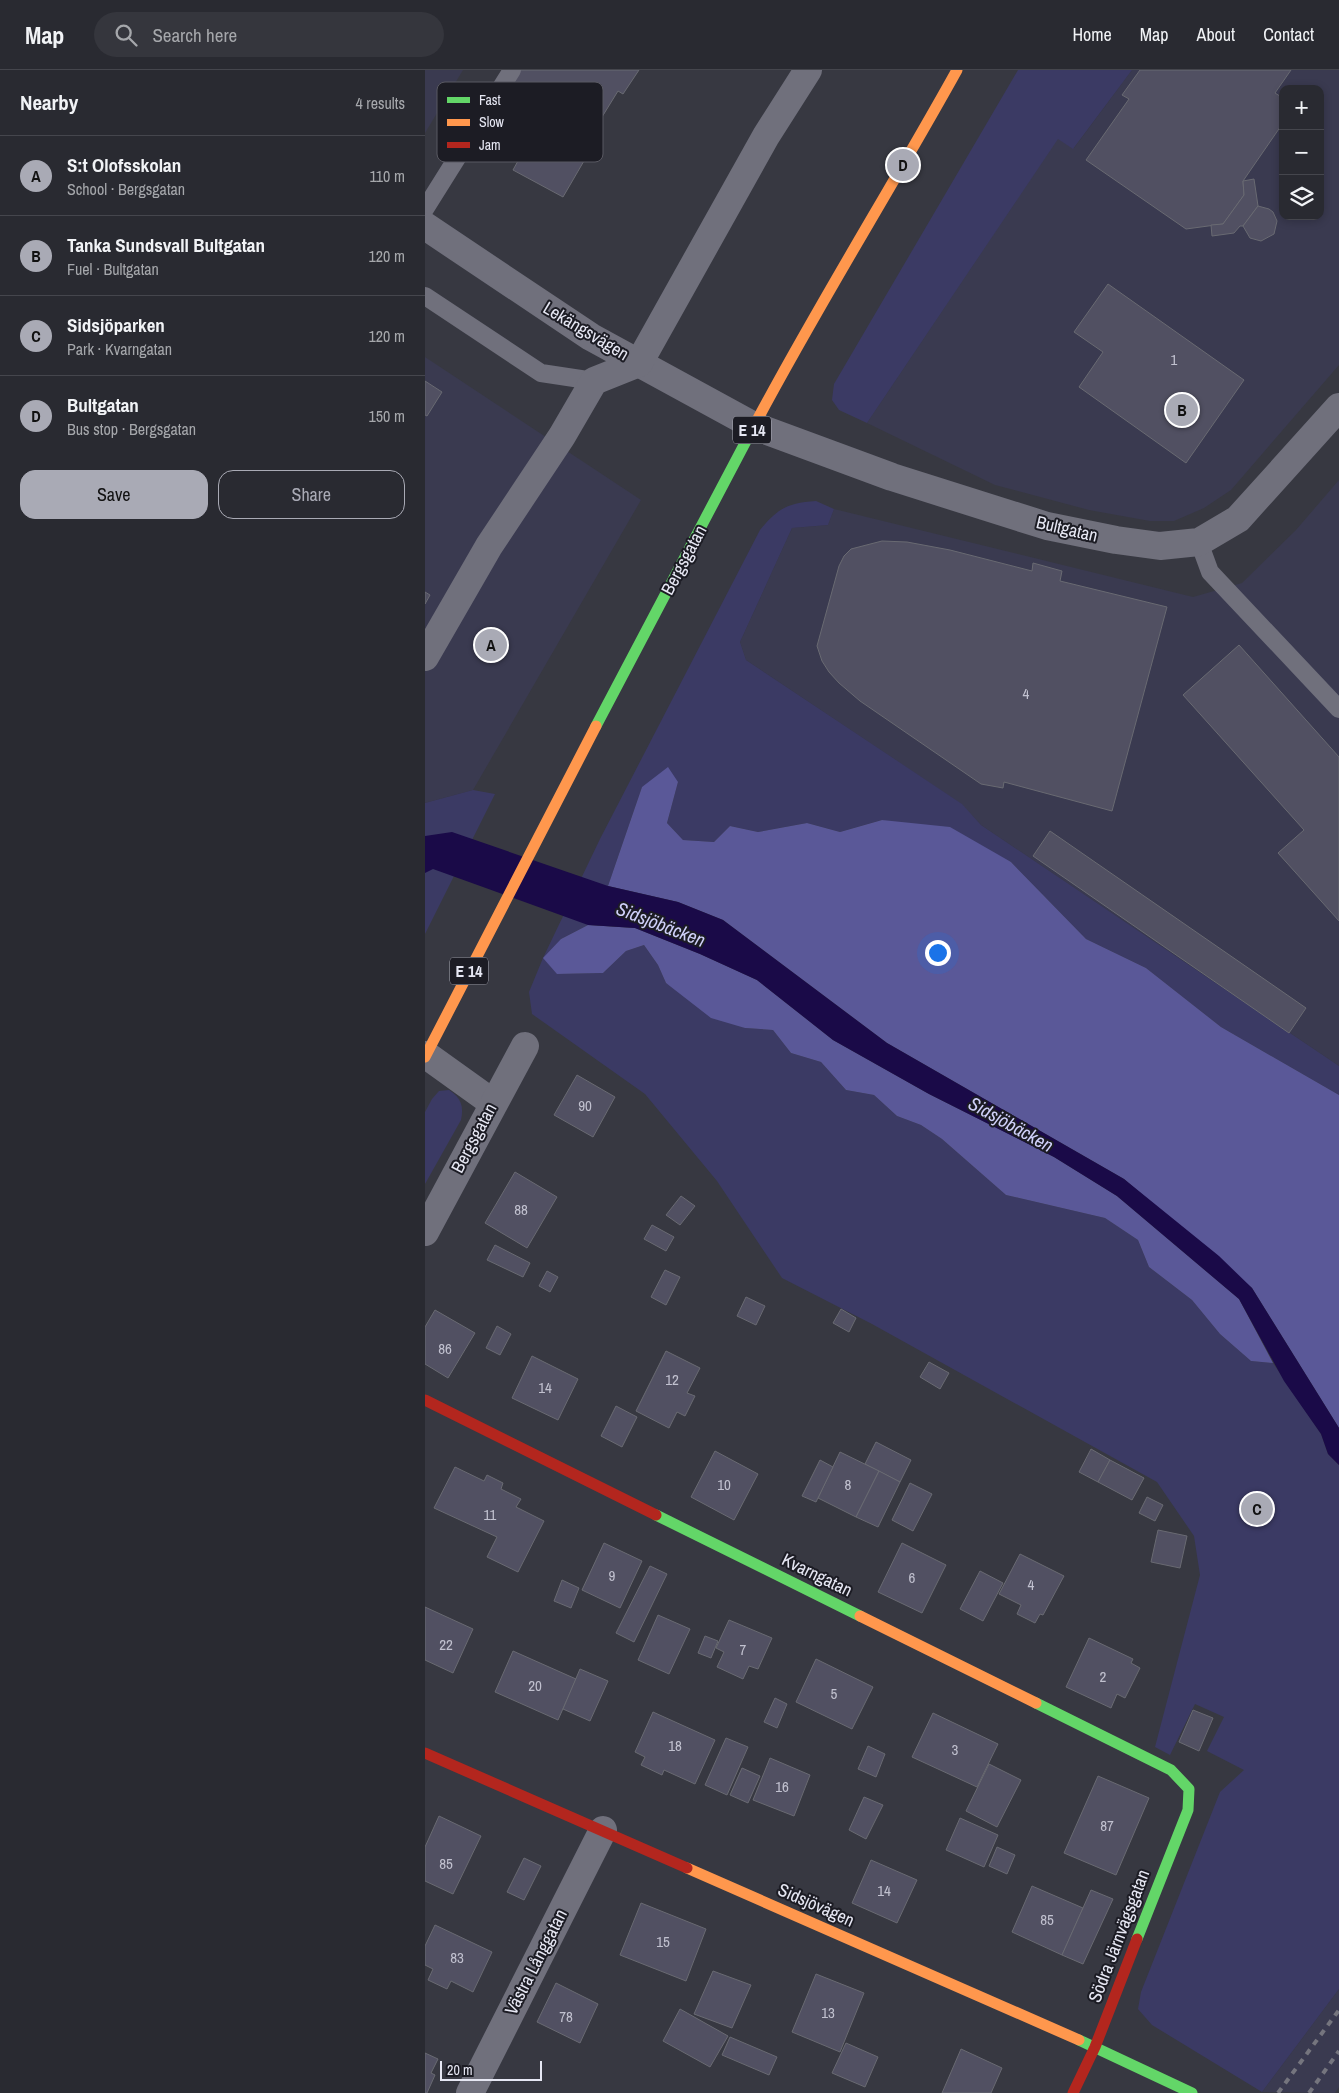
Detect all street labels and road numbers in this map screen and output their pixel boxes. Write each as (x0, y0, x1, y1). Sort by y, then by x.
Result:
street label: Lekängsvägen (539, 295, 634, 366)
road number: E 14 (733, 416, 771, 444)
street label: Bultgatan (1034, 509, 1100, 548)
street label: Bergsgatan (655, 521, 712, 599)
road number: E 14 (450, 958, 488, 984)
street label: Bergsgatan (445, 1099, 502, 1177)
street label: Kvarngatan (778, 1547, 857, 1602)
street label: Södra Järnvägsgatan (1082, 1866, 1155, 2006)
street label: Sidsjövägen (774, 1877, 858, 1932)
street label: Västra Långgatan (498, 1905, 573, 2019)

